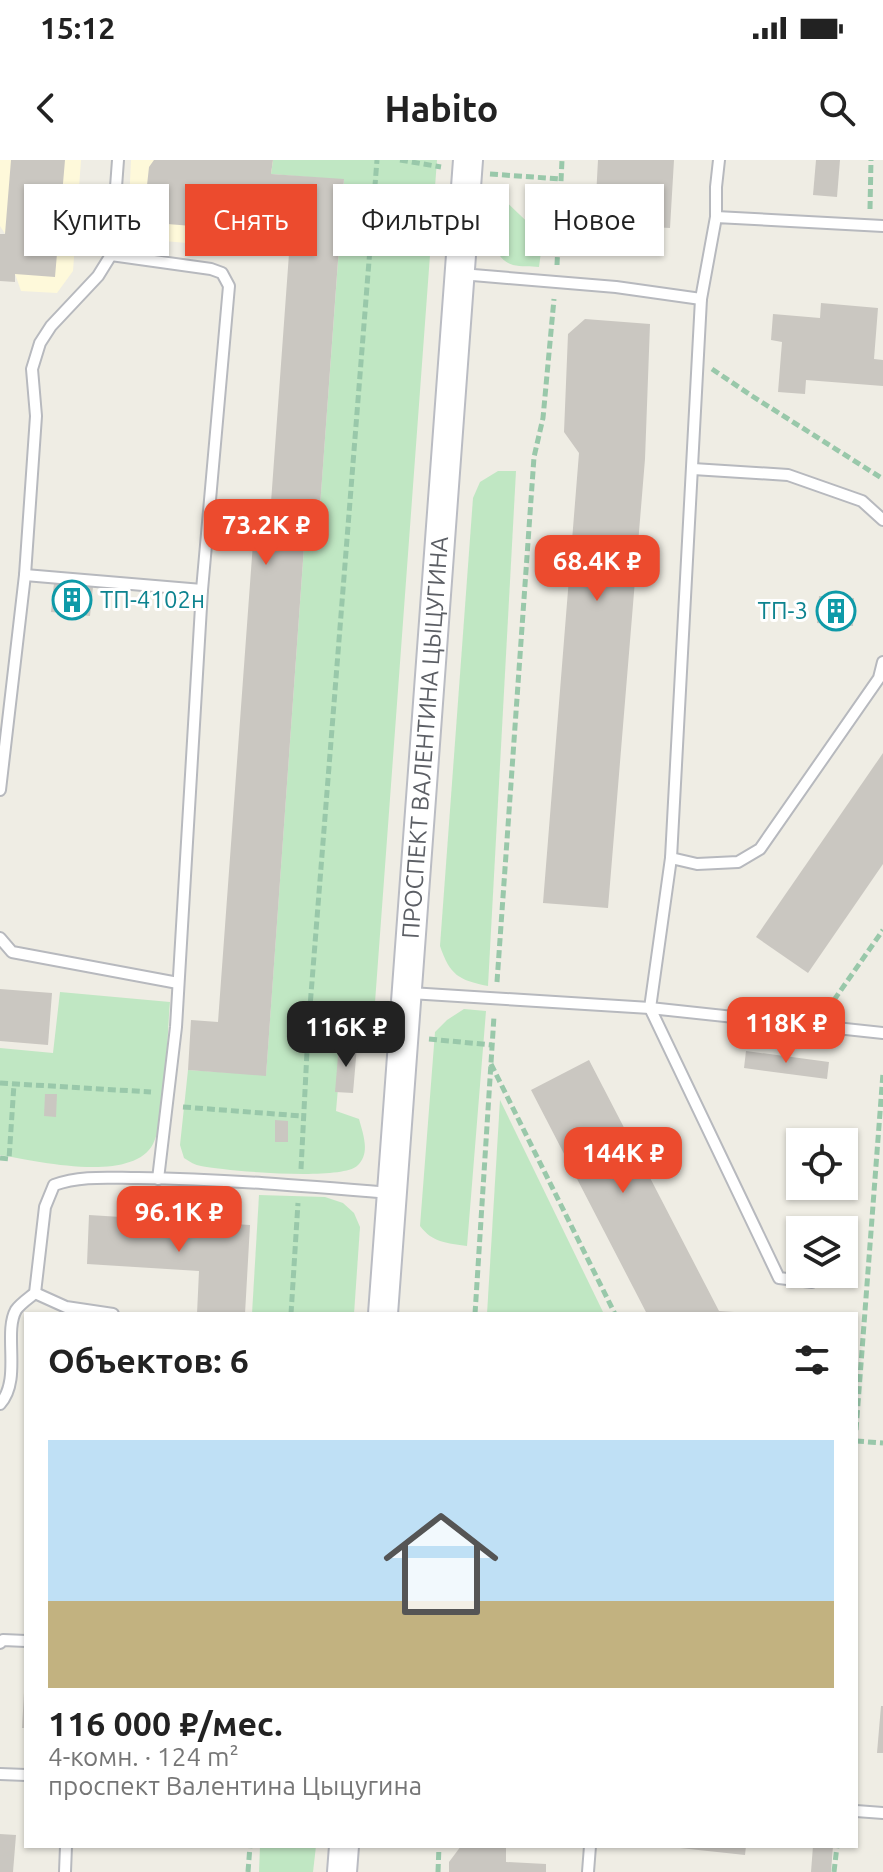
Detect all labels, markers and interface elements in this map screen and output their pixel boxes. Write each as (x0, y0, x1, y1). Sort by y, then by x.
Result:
text: 15:12 (40, 11, 115, 45)
icon: back (24, 86, 68, 130)
icon: search (815, 86, 859, 130)
text: Habito (385, 88, 498, 129)
chip: Купить (24, 184, 169, 256)
chip: Снять (185, 184, 317, 256)
chip: Фильтры (333, 184, 509, 256)
chip: Новое (525, 184, 664, 256)
pin: 73.2K ₽ (192, 499, 340, 567)
text: 73.2K ₽ (222, 510, 310, 539)
street label: ПРОСПЕКТ ВАЛЕНТИНА ЦЫЦУГИНА (397, 535, 453, 940)
pin: 68.4K ₽ (523, 535, 671, 603)
text: 68.4K ₽ (553, 546, 641, 575)
building icon: ТП-4102н (51, 579, 93, 621)
place label: ТП-4102н (100, 586, 205, 613)
building icon: ТП-3 (815, 590, 857, 632)
place label: ТП-3 (758, 597, 808, 624)
pin: 118K ₽ (721, 997, 851, 1065)
pin: 116K ₽ (281, 1001, 411, 1069)
text: 118K ₽ (745, 1008, 827, 1037)
text: 116K ₽ (305, 1012, 387, 1041)
pin: 144K ₽ (558, 1127, 688, 1195)
map controls (786, 1128, 858, 1288)
button: locate (786, 1128, 858, 1200)
text: 144K ₽ (582, 1138, 664, 1167)
pin: 96.1K ₽ (105, 1186, 253, 1254)
text: 96.1K ₽ (135, 1197, 223, 1226)
button: layers (786, 1216, 858, 1288)
icon: filters (790, 1338, 834, 1382)
text: Объектов: 6 (48, 1341, 249, 1379)
icon: home (369, 1492, 513, 1636)
text: 116 000 ₽/мес. (48, 1704, 283, 1742)
text: 4-комн. · 124 m² (48, 1742, 239, 1771)
text: проспект Валентина Цыцугина (48, 1771, 422, 1800)

